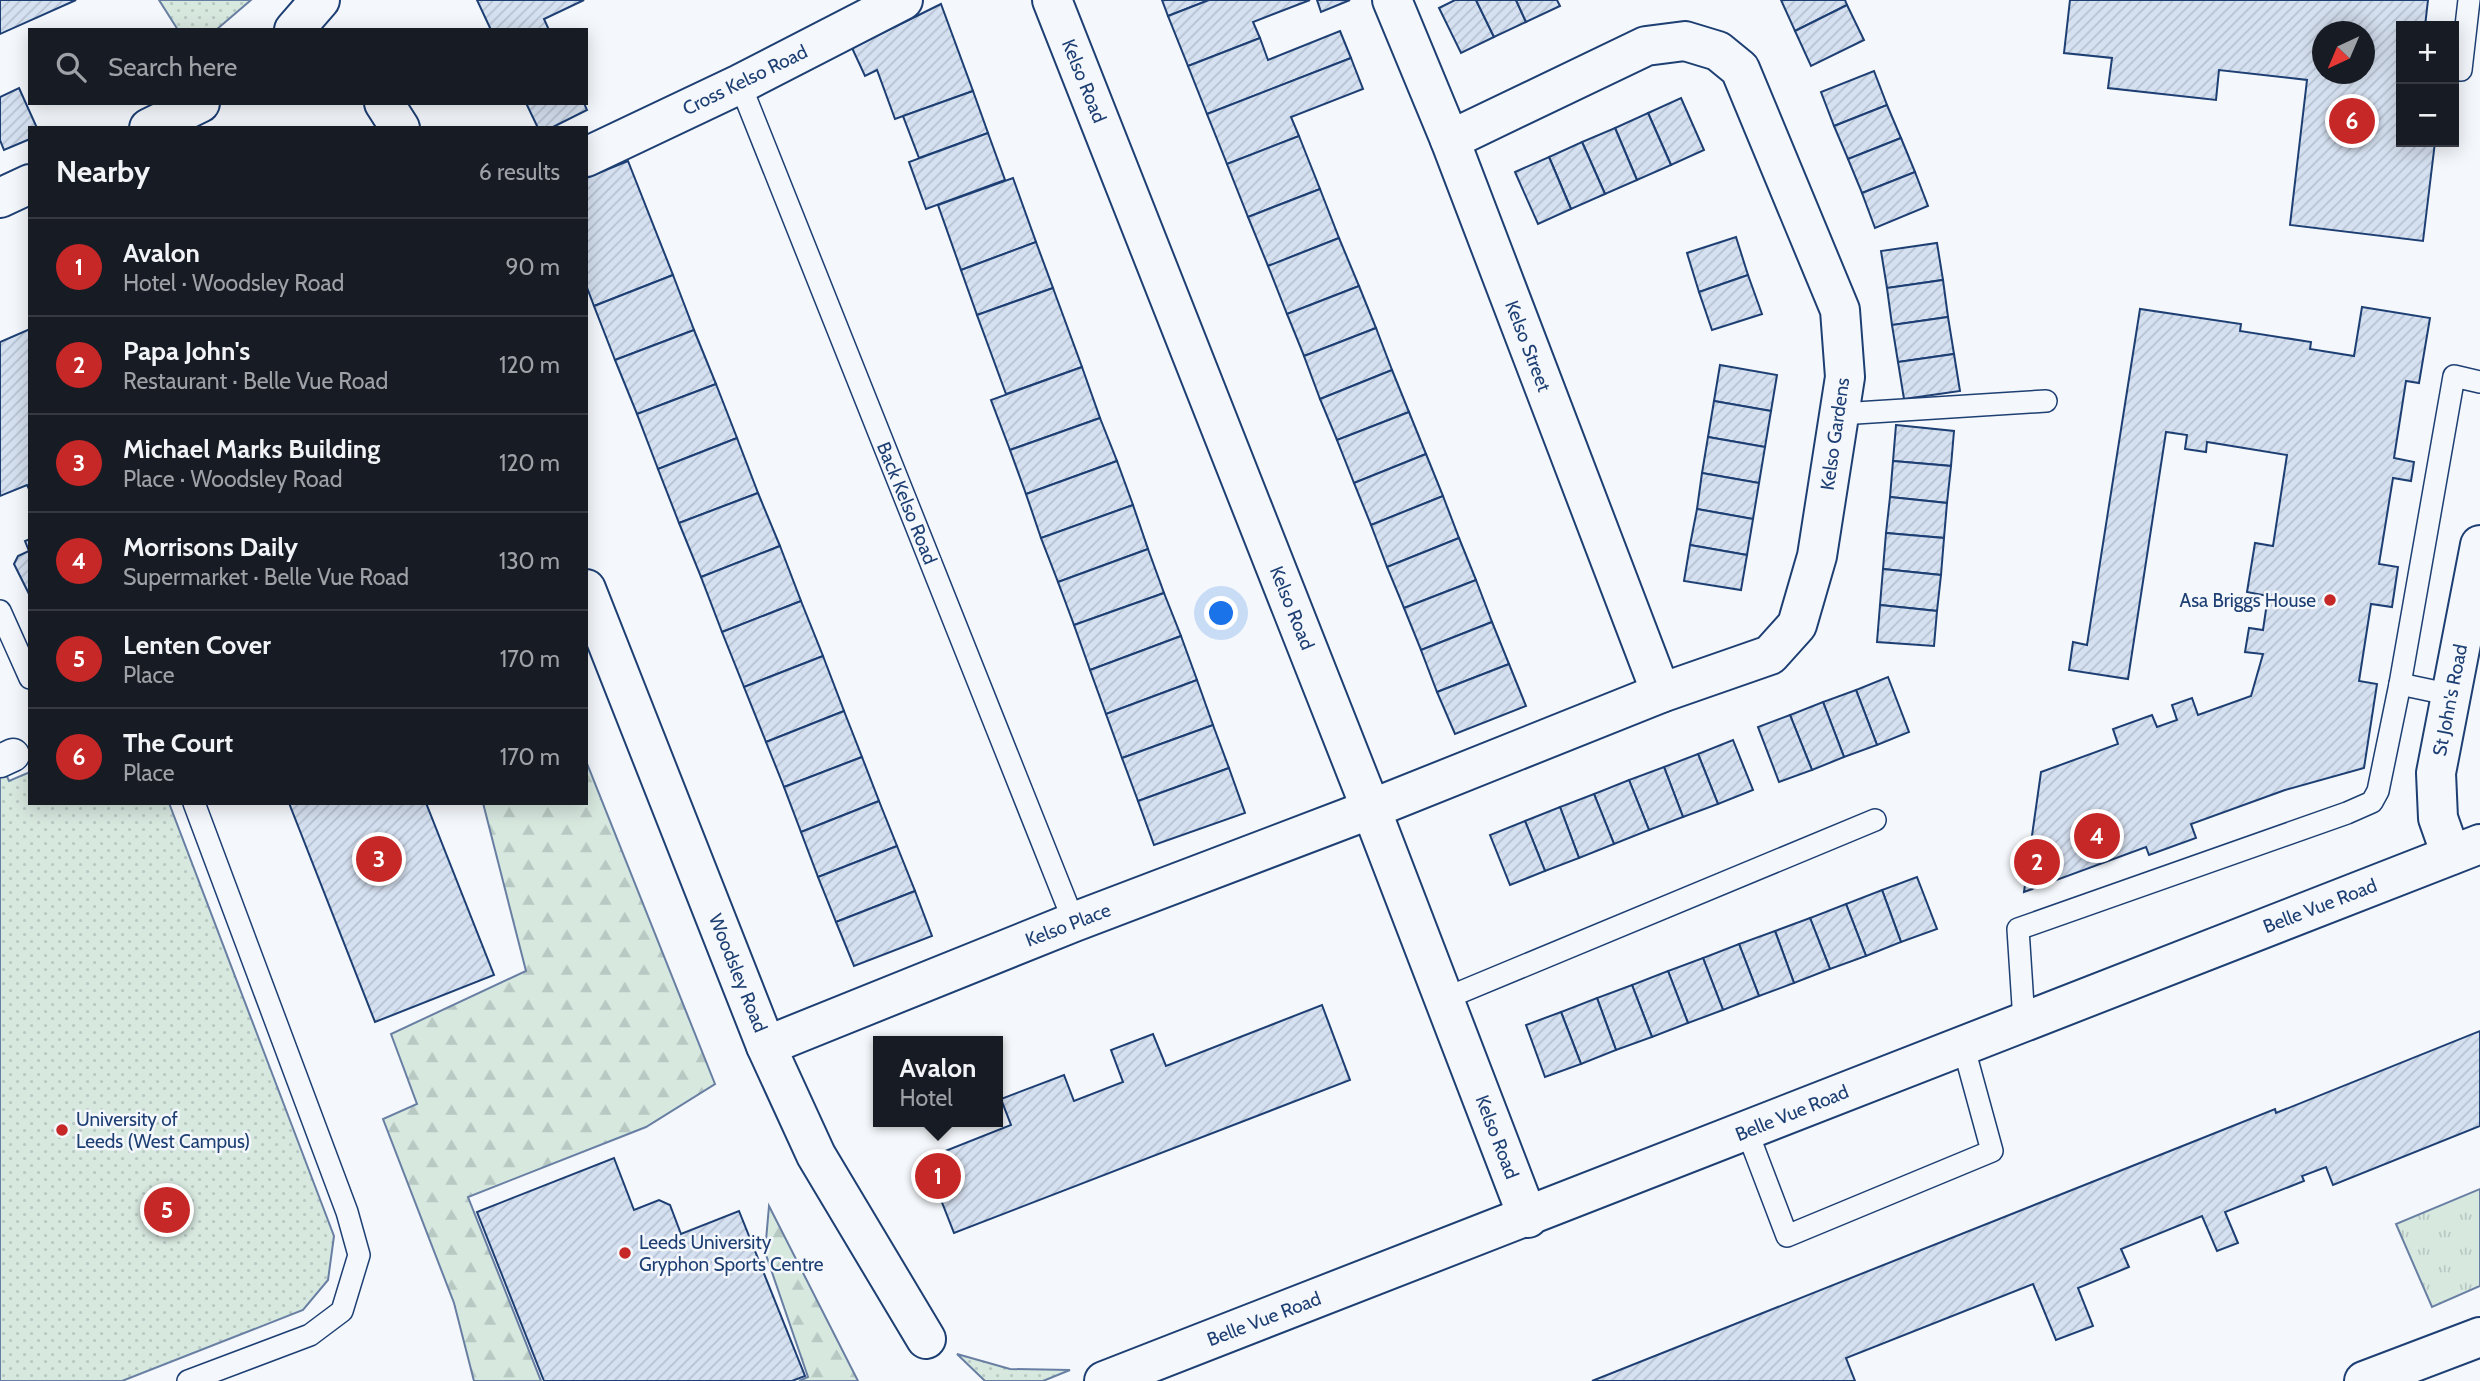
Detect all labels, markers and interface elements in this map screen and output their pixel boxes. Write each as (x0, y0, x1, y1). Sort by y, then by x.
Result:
north arrow (2312, 21, 2375, 84)
map controls (2396, 21, 2459, 147)
button: + (2396, 21, 2459, 84)
search box (28, 28, 588, 105)
street label: Kelso Road (1057, 36, 1111, 126)
street label: Cross Kelso Road (679, 40, 811, 120)
icon: search (52, 48, 90, 86)
text: Search here (108, 51, 237, 83)
button: − (2396, 84, 2459, 147)
pin: 6 (2329, 95, 2375, 147)
text: Nearby (56, 153, 150, 190)
text: 6 results (479, 158, 560, 186)
text: Avalon (123, 237, 200, 269)
text: 1 (75, 253, 83, 281)
text: 90 m (506, 253, 560, 281)
text: Hotel · Woodsley Road (123, 269, 344, 297)
street label: Kelso Street (1500, 297, 1556, 395)
text: Papa John's (123, 335, 250, 367)
text: 2 (73, 351, 85, 379)
text: 120 m (499, 351, 560, 379)
text: Restaurant · Belle Vue Road (123, 367, 388, 395)
street label: Kelso Gardens (1816, 376, 1854, 492)
text: Michael Marks Building (123, 433, 380, 465)
street label: Back Kelso Road (872, 438, 942, 568)
text: 3 (73, 449, 85, 477)
text: 120 m (499, 449, 560, 477)
text: Place · Woodsley Road (123, 465, 343, 493)
text: Morrisons Daily (123, 531, 298, 563)
text: 4 (72, 547, 86, 575)
text: 130 m (499, 547, 560, 575)
text: Supermarket · Belle Vue Road (123, 563, 409, 591)
street label: Kelso Road (1265, 563, 1319, 653)
place label: Asa Briggs House (2180, 589, 2316, 612)
marker: Asa Briggs House (2322, 592, 2338, 608)
your location (1204, 596, 1238, 630)
text: Lenten Cover (123, 629, 271, 661)
street label: St John's Road (2428, 642, 2472, 758)
text: 5 (73, 645, 85, 673)
text: 170 m (500, 645, 560, 673)
text: Place (123, 661, 175, 689)
text: The Court (123, 727, 233, 759)
text: 6 (73, 743, 85, 771)
text: 170 m (500, 743, 560, 771)
text: Place (123, 759, 175, 787)
pin: 4 (2074, 810, 2120, 862)
pin: 3 (356, 833, 402, 885)
pin: 2 (2014, 836, 2060, 888)
street label: Belle Vue Road (2260, 874, 2380, 938)
street label: Kelso Place (1022, 898, 1114, 952)
street label: Woodsley Road (704, 910, 772, 1036)
popup (873, 1036, 1003, 1127)
text: Avalon (900, 1052, 976, 1084)
street label: Belle Vue Road (1732, 1080, 1852, 1146)
text: Hotel (900, 1084, 953, 1112)
street label: Kelso Road (1470, 1092, 1524, 1182)
place label: University of Leeds (West Campus) (76, 1108, 250, 1153)
marker: University of Leeds (West Campus) (54, 1122, 70, 1138)
pin: 1 (915, 1150, 961, 1202)
pin: 5 (144, 1184, 190, 1236)
place label: Leeds University Gryphon Sports Centre (639, 1231, 824, 1276)
marker: Leeds University Gryphon Sports Centre (617, 1245, 633, 1261)
street label: Belle Vue Road (1204, 1287, 1324, 1351)

